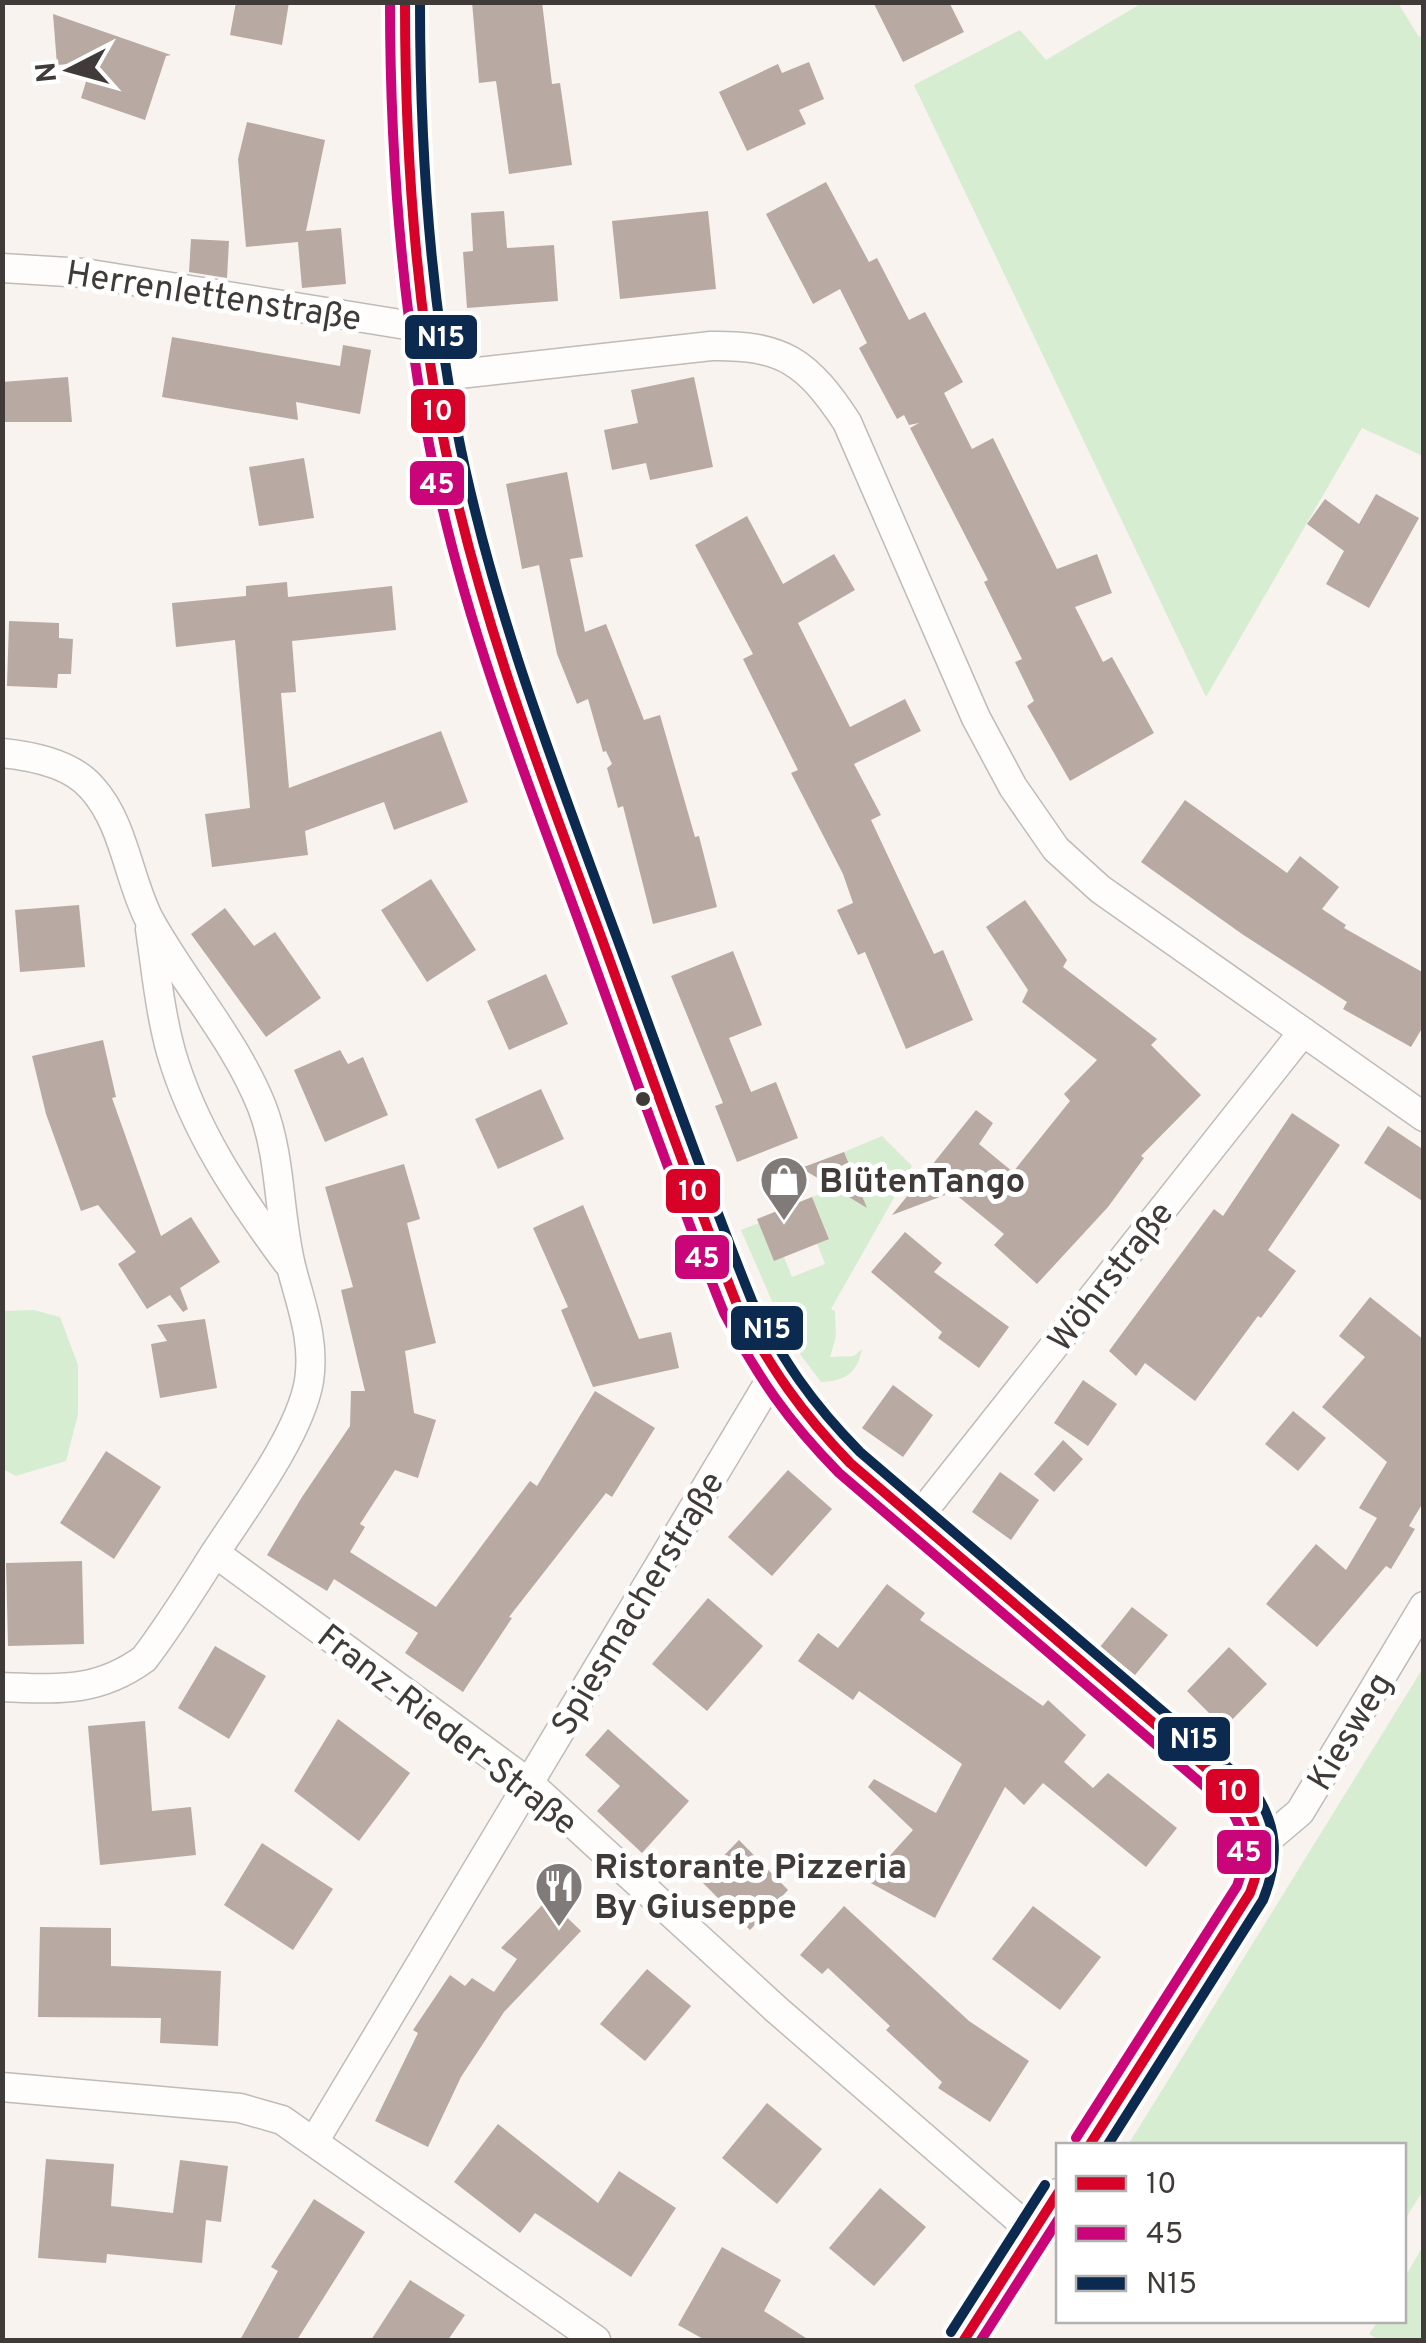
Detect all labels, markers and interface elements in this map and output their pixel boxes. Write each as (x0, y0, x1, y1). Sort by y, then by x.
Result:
north arrow (20, 20, 120, 120)
text: N (29, 60, 67, 84)
street label: Herrenlettenstraße (63, 253, 364, 343)
line badge: N15 (403, 313, 479, 361)
text: N15 (417, 321, 465, 357)
line badge: 10 (409, 387, 467, 435)
text: 10 (423, 395, 453, 431)
line badge: 45 (408, 459, 466, 507)
text: 45 (419, 468, 455, 504)
unlabelled marker (633, 1089, 653, 1109)
shop icon: BlütenTango (758, 1154, 810, 1222)
place label: BlütenTango (819, 1161, 1025, 1205)
line badge: 10 (664, 1167, 722, 1215)
text: 10 (678, 1175, 708, 1211)
street label: Wöhrstraße (1040, 1194, 1185, 1362)
line badge: 45 (673, 1233, 731, 1281)
text: 45 (684, 1242, 720, 1278)
line badge: N15 (729, 1304, 805, 1352)
text: N15 (743, 1313, 791, 1349)
street label: Spiesmacherstraße (543, 1464, 736, 1745)
street label: Franz-Rieder-Straße (307, 1616, 585, 1847)
street label: Kiesweg (1299, 1665, 1404, 1800)
line badge: N15 (1156, 1715, 1232, 1763)
text: N15 (1170, 1723, 1218, 1759)
line badge: 10 (1204, 1767, 1261, 1815)
text: 10 (1218, 1775, 1248, 1811)
line badge: 45 (1215, 1828, 1273, 1876)
text: 45 (1226, 1836, 1262, 1872)
place label: Ristorante Pizzeria By Giuseppe (594, 1847, 907, 1931)
restaurant icon: Ristorante Pizzeria By Giuseppe (533, 1860, 585, 1928)
legend (1056, 2143, 1406, 2323)
text: 10 (1146, 2167, 1176, 2204)
text: 45 (1146, 2217, 1183, 2254)
text: N15 (1146, 2267, 1197, 2304)

